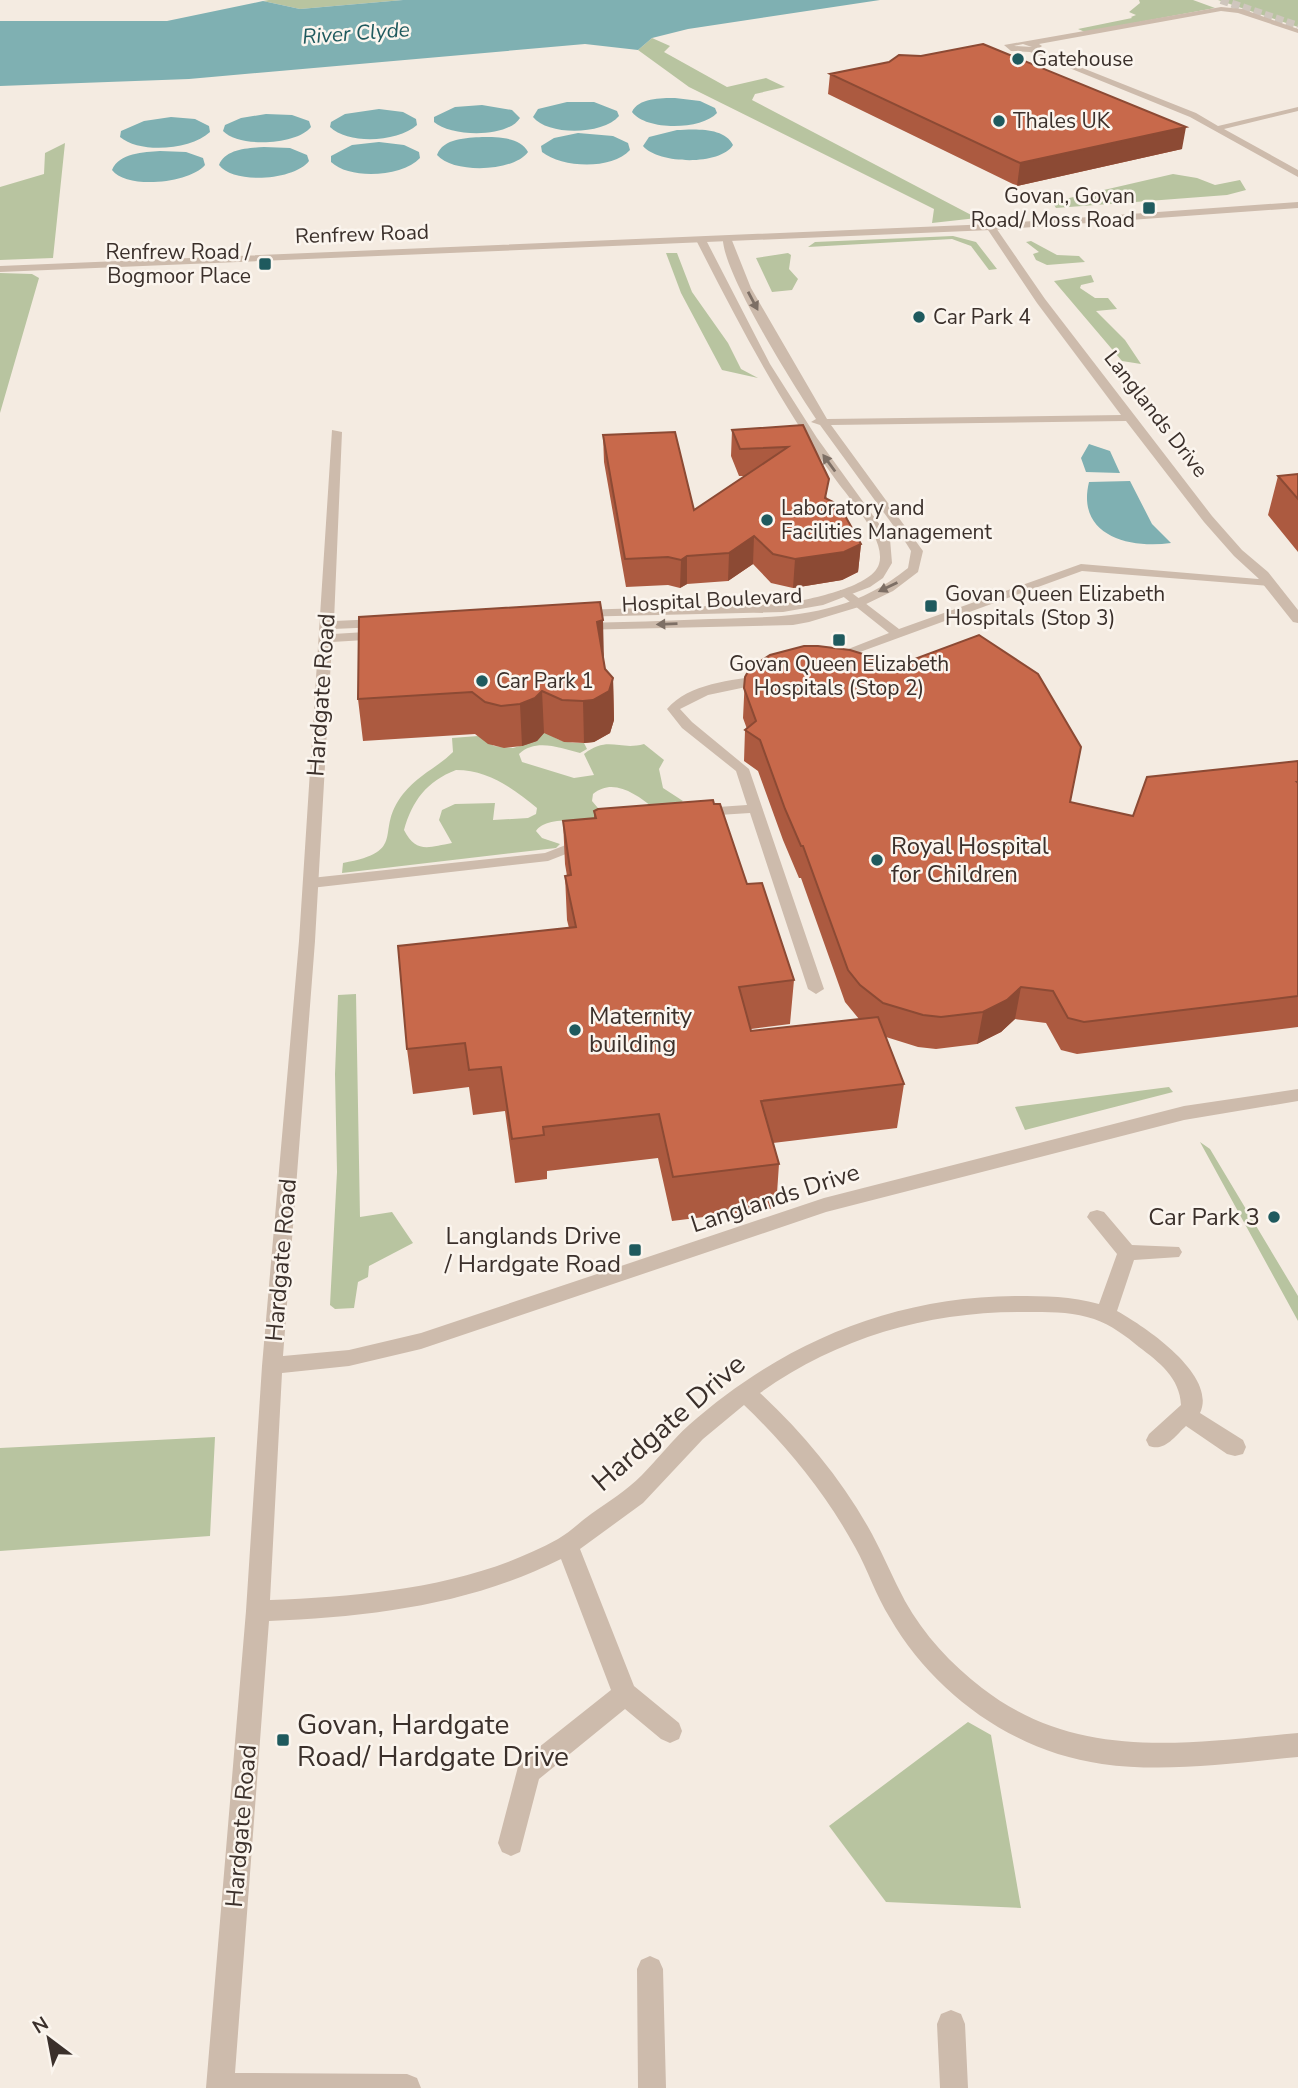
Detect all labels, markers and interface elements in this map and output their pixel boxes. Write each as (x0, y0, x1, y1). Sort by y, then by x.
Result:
water label: River Clyde (301, 15, 411, 51)
place label: Gatehouse (1032, 45, 1133, 73)
marker: Gatehouse (1010, 51, 1026, 67)
place label: Thales UK (1013, 107, 1111, 135)
marker: Thales UK (991, 113, 1007, 129)
place label: Govan, Govan Road/ Moss Road (971, 182, 1135, 234)
marker: Govan, Govan Road/ Moss Road (1141, 200, 1157, 216)
street label: Renfrew Road (294, 218, 430, 250)
place label: Renfrew Road / Bogmoor Place (105, 238, 252, 290)
marker: Renfrew Road / Bogmoor Place (257, 256, 273, 272)
one-way arrow (747, 291, 758, 311)
place label: Car Park 4 (933, 303, 1031, 331)
marker: Car Park 4 (911, 309, 927, 325)
street label: Langlands Drive (1098, 345, 1214, 483)
one-way arrow (823, 454, 837, 472)
place label: Laboratory and Facilities Management (781, 494, 992, 546)
marker: Laboratory and Facilities Management (759, 512, 775, 528)
place label: Govan Queen Elizabeth Hospitals (Stop 3) (945, 580, 1165, 632)
street label: Hospital Boulevard (621, 581, 803, 619)
one-way arrow (878, 581, 898, 593)
marker: Govan Queen Elizabeth Hospitals (Stop 3) (923, 598, 939, 614)
street label: Hardgate Road (299, 612, 343, 778)
one-way arrow (656, 618, 678, 630)
marker: Govan Queen Elizabeth Hospitals (Stop 2) (831, 632, 847, 648)
place label: Govan Queen Elizabeth Hospitals (Stop 2) (729, 650, 949, 702)
place label: Car Park 1 (496, 667, 594, 695)
marker: Car Park 1 (474, 673, 490, 689)
place label: Royal Hospital for Children (891, 830, 1049, 890)
marker: Royal Hospital for Children (869, 852, 885, 868)
place label: Maternity building (589, 1000, 693, 1060)
marker: Maternity building (567, 1022, 583, 1038)
street label: Langlands Drive (687, 1156, 863, 1240)
street label: Hardgate Road (258, 1177, 304, 1343)
place label: Car Park 3 (1148, 1201, 1260, 1233)
marker: Car Park 3 (1266, 1209, 1282, 1225)
place label: Langlands Drive / Hardgate Road (444, 1220, 621, 1280)
marker: Langlands Drive / Hardgate Road (627, 1242, 643, 1258)
street label: Hardgate Drive (584, 1346, 753, 1500)
place label: Govan, Hardgate Road/ Hardgate Drive (297, 1706, 569, 1776)
marker: Govan, Hardgate Road/ Hardgate Drive (275, 1732, 291, 1748)
street label: Hardgate Road (218, 1743, 264, 1909)
north arrow (14, 2004, 84, 2074)
text: N (28, 2011, 53, 2040)

